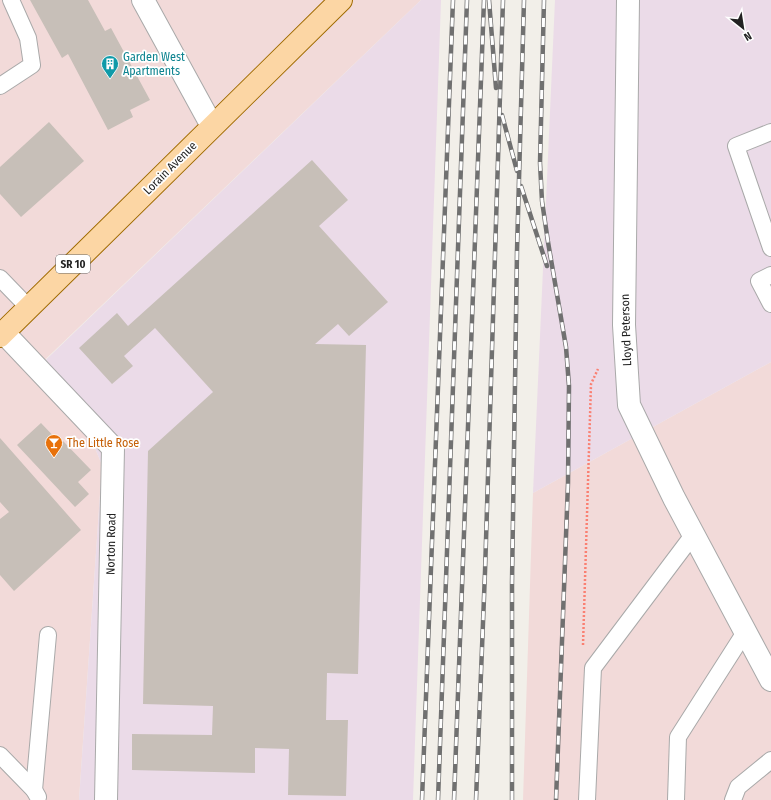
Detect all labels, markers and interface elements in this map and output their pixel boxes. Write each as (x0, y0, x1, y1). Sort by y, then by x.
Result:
north arrow (723, 8, 763, 48)
text: N (742, 29, 754, 44)
place label: Garden West Apartments (123, 50, 185, 78)
building icon: Garden West Apartments (100, 54, 120, 79)
street label: Lorain Avenue (141, 139, 199, 197)
road number: SR 10 (56, 255, 90, 273)
street label: Lloyd Peterson (618, 294, 634, 366)
bar icon: The Little Rose (44, 433, 64, 458)
place label: The Little Rose (67, 436, 139, 450)
street label: Norton Road (103, 513, 119, 575)

